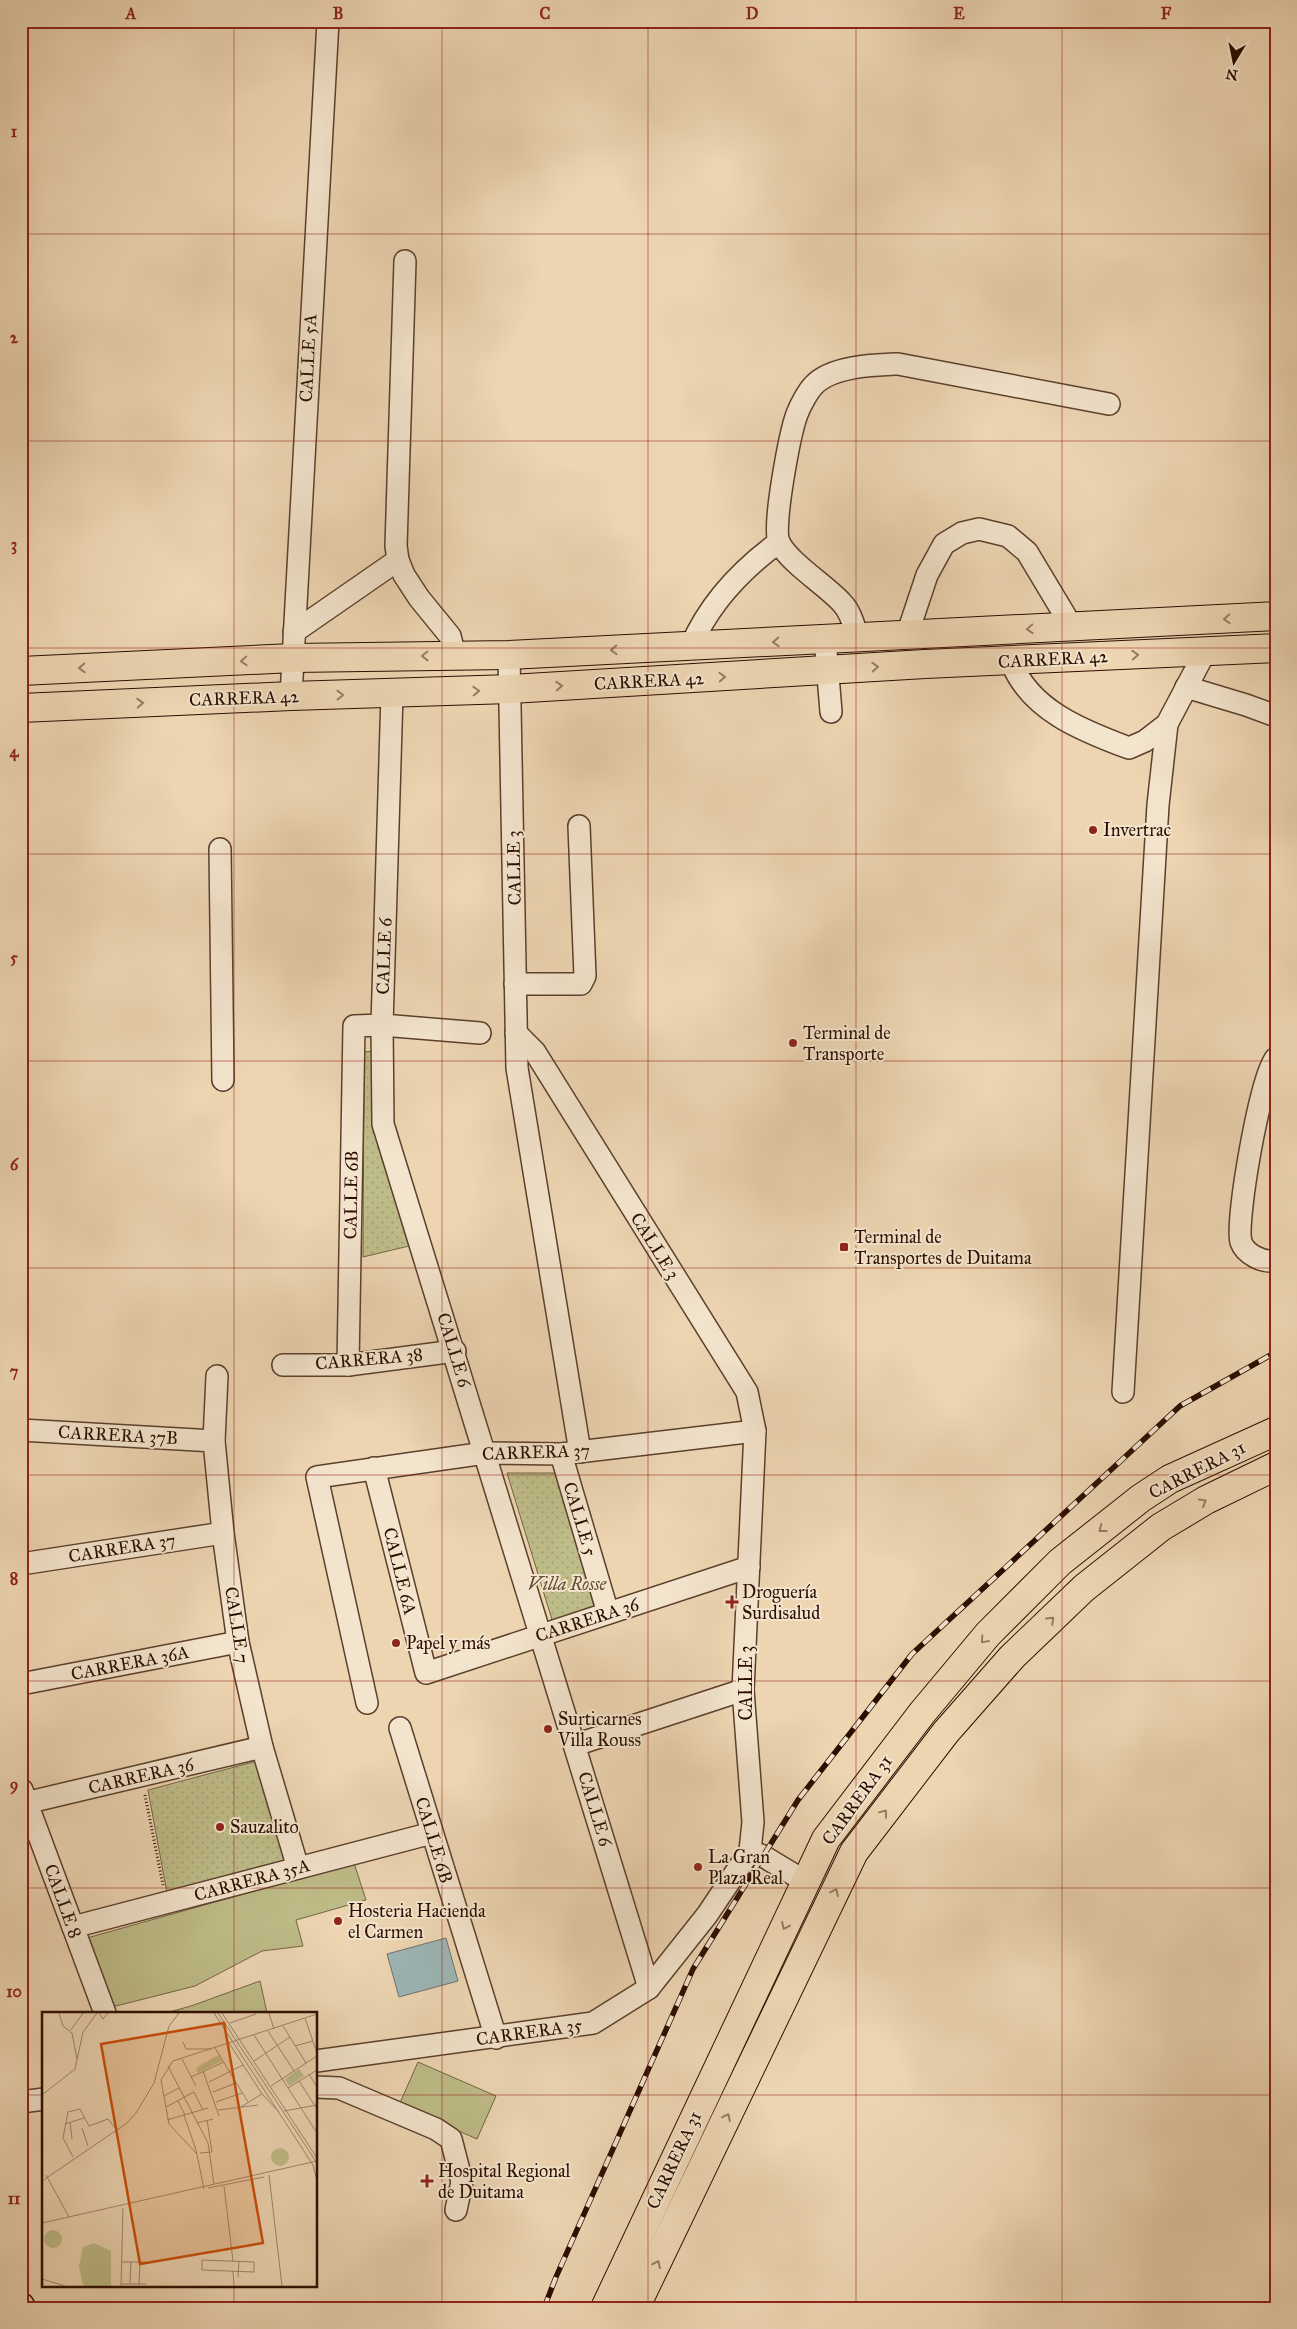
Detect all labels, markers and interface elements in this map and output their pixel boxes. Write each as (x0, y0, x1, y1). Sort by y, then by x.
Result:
text: A (125, 4, 137, 23)
text: B (333, 4, 343, 23)
text: C (540, 4, 551, 23)
text: D (746, 4, 759, 23)
text: E (953, 4, 965, 23)
text: F (1161, 4, 1172, 23)
north arrow (1210, 38, 1260, 88)
text: N (1224, 65, 1239, 84)
text: 1 (11, 122, 18, 141)
street label: CALLE 5A (295, 313, 321, 403)
text: 2 (10, 328, 19, 347)
text: 3 (11, 535, 17, 555)
one-way arrow (1223, 613, 1231, 624)
one-way arrow (1026, 623, 1034, 634)
one-way arrow (772, 636, 780, 647)
one-way arrow (609, 645, 617, 655)
street label: CARRERA 42 (997, 645, 1109, 673)
one-way arrow (1131, 649, 1139, 660)
one-way arrow (421, 651, 429, 662)
one-way arrow (240, 655, 248, 666)
one-way arrow (871, 662, 879, 673)
one-way arrow (78, 663, 86, 674)
street label: CARRERA 42 (593, 667, 705, 695)
one-way arrow (718, 671, 726, 682)
one-way arrow (556, 681, 564, 692)
street label: CARRERA 42 (189, 685, 300, 711)
one-way arrow (472, 685, 480, 696)
one-way arrow (336, 690, 344, 700)
one-way arrow (136, 697, 144, 708)
text: 4 (10, 742, 20, 762)
place label: Invertrac (1103, 819, 1172, 841)
marker: Invertrac (1087, 824, 1099, 836)
street label: CALLE 3 (502, 830, 526, 906)
street label: CALLE 6 (372, 916, 396, 995)
text: 5 (10, 948, 18, 967)
place label: Terminal de Transporte (803, 1022, 891, 1065)
marker: Terminal de Transporte (787, 1037, 799, 1049)
street label: CALLE 6B (339, 1150, 363, 1240)
text: 6 (10, 1155, 19, 1174)
street label: CALLE 3 (626, 1208, 684, 1284)
place label: Terminal de Transportes de Duitama (854, 1226, 1032, 1269)
marker: Terminal de Transportes de Duitama (838, 1241, 850, 1253)
street label: CALLE 6 (432, 1310, 476, 1391)
street label: CARRERA 38 (314, 1343, 424, 1375)
text: 7 (10, 1362, 19, 1381)
street label: CARRERA 37B (58, 1421, 178, 1449)
street label: CARRERA 31 (1145, 1436, 1249, 1504)
street label: CARRERA 37 (482, 1439, 590, 1465)
street label: CALLE 5 (558, 1479, 602, 1559)
one-way arrow (1198, 1498, 1207, 1508)
one-way arrow (1099, 1523, 1108, 1532)
street label: CALLE 6A (379, 1525, 421, 1617)
street label: CARRERA 37 (67, 1529, 177, 1567)
text: 8 (10, 1569, 18, 1588)
park label: Villa Rosse (528, 1573, 608, 1595)
place label: Droguería Surdisalud (742, 1581, 820, 1624)
street label: CALLE 7 (220, 1585, 254, 1665)
street label: CARRERA 36 (532, 1593, 642, 1647)
marker: Droguería Surdisalud (726, 1596, 738, 1608)
one-way arrow (1045, 1617, 1054, 1626)
place label: Papel y más (406, 1632, 490, 1654)
one-way arrow (981, 1634, 990, 1643)
marker: Papel y más (390, 1637, 402, 1649)
street label: CARRERA 36A (69, 1641, 191, 1685)
street label: CALLE 3 (735, 1646, 757, 1720)
place label: Surticarnes Villa Rouss (557, 1708, 642, 1751)
marker: Surticarnes Villa Rouss (542, 1723, 554, 1735)
street label: CARRERA 31 (817, 1751, 897, 1849)
street label: CARRERA 36 (86, 1753, 197, 1799)
street label: CALLE 6 (573, 1769, 617, 1850)
text: 9 (10, 1775, 18, 1795)
street label: CALLE 6B (410, 1794, 458, 1886)
one-way arrow (878, 1810, 886, 1819)
place label: Sauzalito (230, 1816, 299, 1838)
marker: Sauzalito (214, 1821, 226, 1833)
place label: La Gran Plaza Real (708, 1846, 783, 1889)
street label: CARRERA 35A (192, 1854, 312, 1906)
street label: CALLE 8 (39, 1861, 87, 1941)
marker: La Gran Plaza Real (692, 1861, 704, 1873)
one-way arrow (829, 1888, 839, 1897)
place label: Hosteria Hacienda el Carmen (348, 1900, 486, 1943)
marker: Hosteria Hacienda el Carmen (332, 1915, 344, 1927)
one-way arrow (780, 1921, 791, 1930)
text: 10 (6, 1982, 22, 2001)
inset map (42, 2012, 318, 2286)
street label: CARRERA 35 (475, 2014, 584, 2050)
street label: CARRERA 31 (642, 2108, 706, 2212)
one-way arrow (721, 2113, 731, 2122)
place label: Hospital Regional de Duitama (438, 2160, 571, 2203)
marker: Hospital Regional de Duitama (420, 2174, 434, 2188)
text: 11 (8, 2189, 21, 2208)
one-way arrow (650, 2260, 661, 2269)

